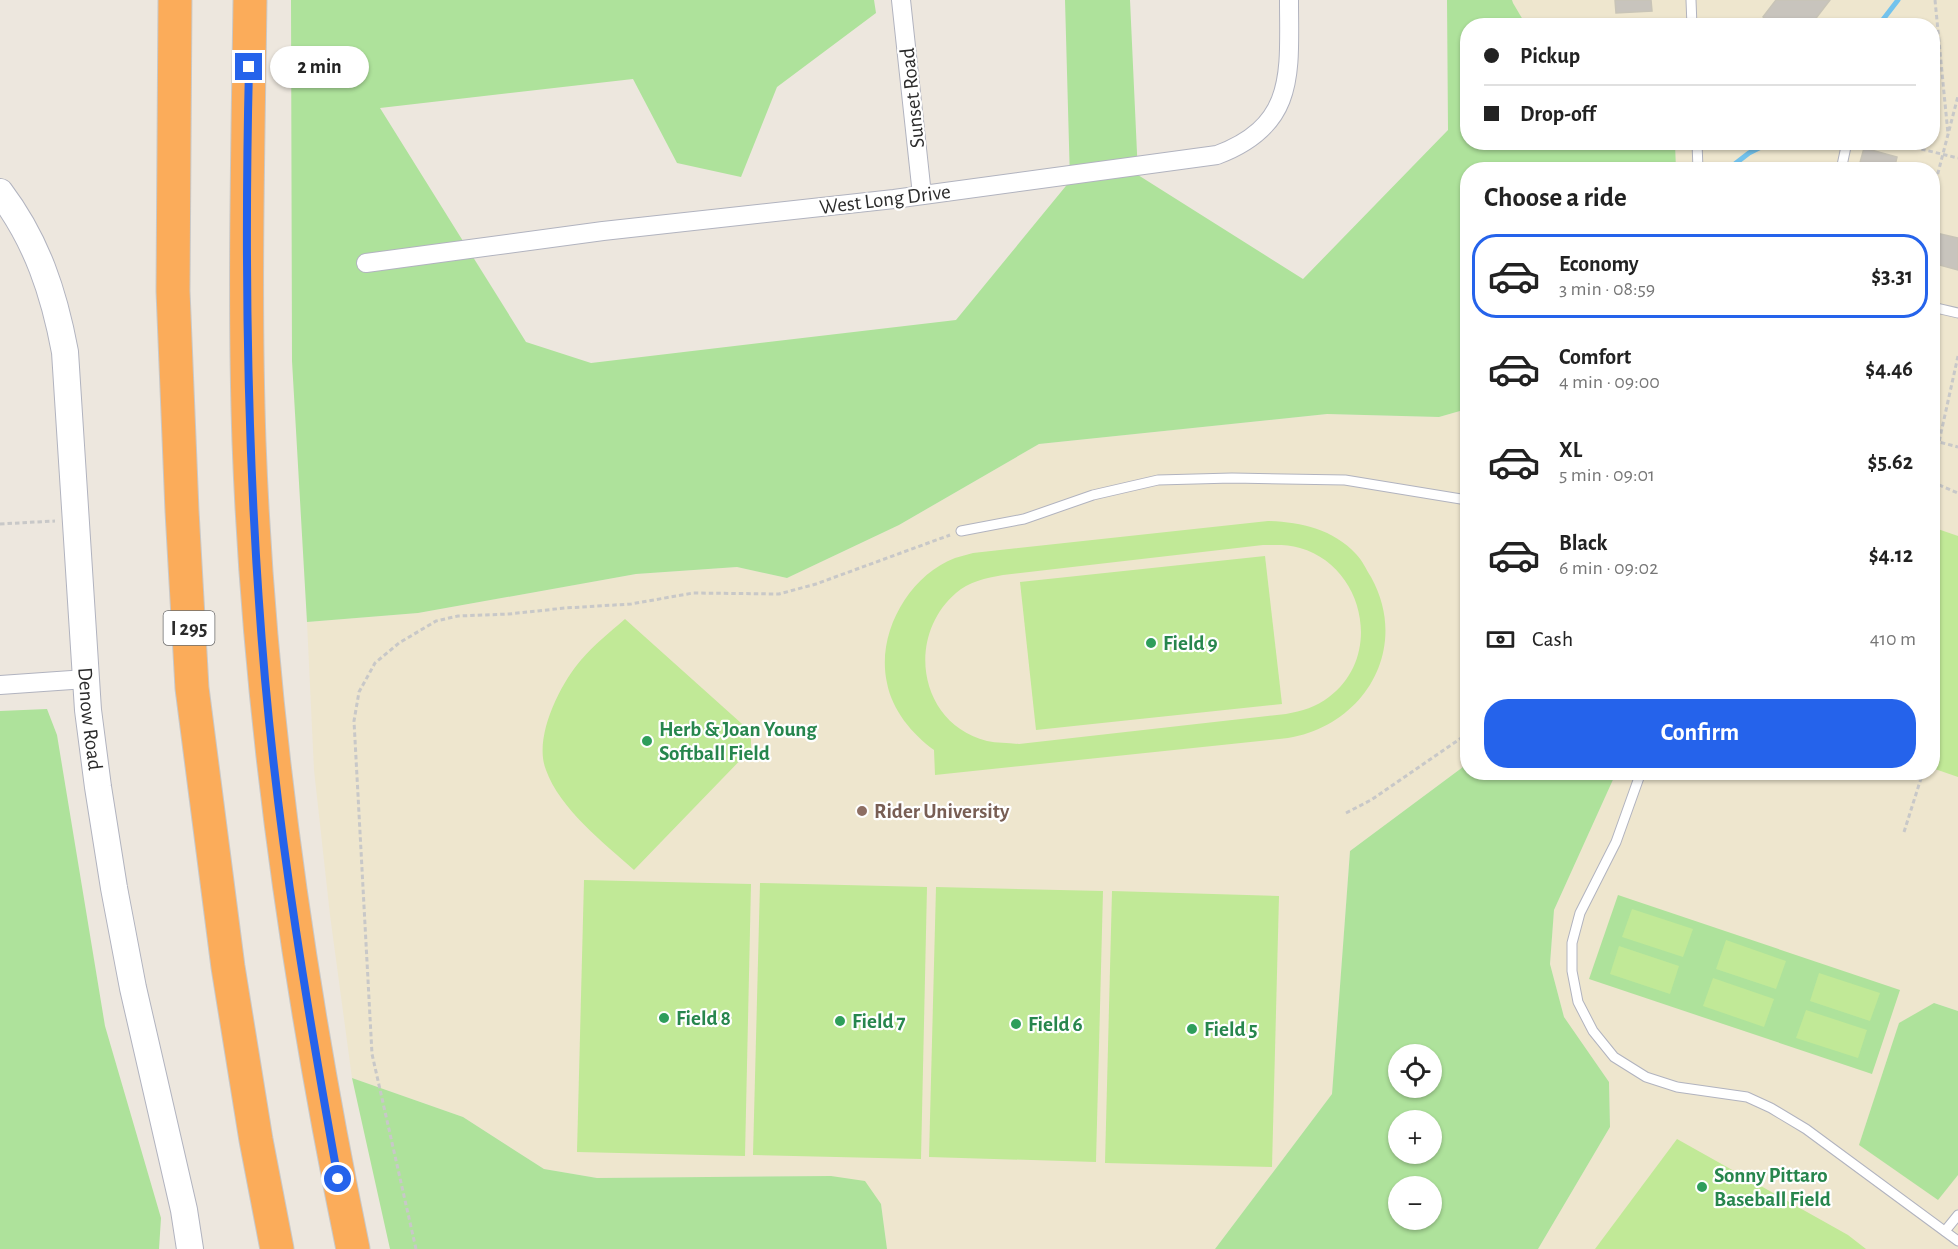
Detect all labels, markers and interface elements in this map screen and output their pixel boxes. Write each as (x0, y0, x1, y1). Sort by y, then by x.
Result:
text: Pickup (1520, 45, 1580, 67)
callout: 2 min (270, 46, 369, 88)
street label: Sunset Road (897, 47, 928, 149)
route end (235, 53, 262, 80)
text: 2 min (297, 57, 342, 77)
text: Drop-off (1520, 103, 1596, 125)
street label: West Long Drive (818, 181, 952, 218)
text: Choose a ride (1484, 184, 1627, 211)
icon: car (1487, 249, 1541, 303)
text: Economy (1559, 253, 1639, 275)
text: $3.31 (1871, 265, 1913, 287)
text: 3 min · 08:59 (1559, 279, 1655, 299)
icon: car (1487, 342, 1541, 396)
text: Comfort (1559, 346, 1631, 368)
text: $4.46 (1865, 358, 1913, 380)
text: 4 min · 09:00 (1559, 372, 1660, 392)
icon: car (1487, 435, 1541, 489)
text: XL (1559, 439, 1582, 461)
text: $5.62 (1868, 451, 1913, 473)
text: 5 min · 09:01 (1559, 465, 1655, 485)
icon: car (1487, 528, 1541, 582)
text: Black (1559, 532, 1607, 554)
text: $4.12 (1869, 544, 1913, 566)
text: 6 min · 09:02 (1559, 558, 1658, 578)
road number: I 295 (164, 611, 214, 645)
icon: cash (1484, 623, 1517, 656)
text: Cash (1532, 628, 1573, 650)
text: 410 m (1870, 629, 1916, 649)
place label: Field 9 (1163, 633, 1218, 654)
marker: Field 9 (1144, 636, 1158, 650)
street label: Denow Road (74, 667, 106, 772)
button: Confirm (1484, 699, 1916, 768)
place label: Herb & Joan Young Softball Field (659, 719, 817, 764)
marker: Herb & Joan Young Softball Field (640, 734, 654, 748)
place label: Rider University (874, 801, 1010, 822)
marker: Rider University (855, 804, 869, 818)
place label: Field 8 (676, 1008, 731, 1029)
marker: Field 8 (657, 1011, 671, 1025)
place label: Field 7 (852, 1011, 906, 1032)
marker: Field 7 (833, 1014, 847, 1028)
place label: Field 6 (1028, 1014, 1083, 1035)
marker: Field 6 (1009, 1017, 1023, 1031)
place label: Field 5 (1204, 1019, 1258, 1040)
marker: Field 5 (1185, 1022, 1199, 1036)
map controls (1388, 1044, 1442, 1230)
button: locate (1388, 1044, 1442, 1098)
button: + (1388, 1110, 1442, 1164)
route start (324, 1165, 351, 1192)
place label: Sonny Pittaro Baseball Field (1714, 1165, 1831, 1210)
button: − (1388, 1176, 1442, 1230)
marker: Sonny Pittaro Baseball Field (1695, 1180, 1709, 1194)

